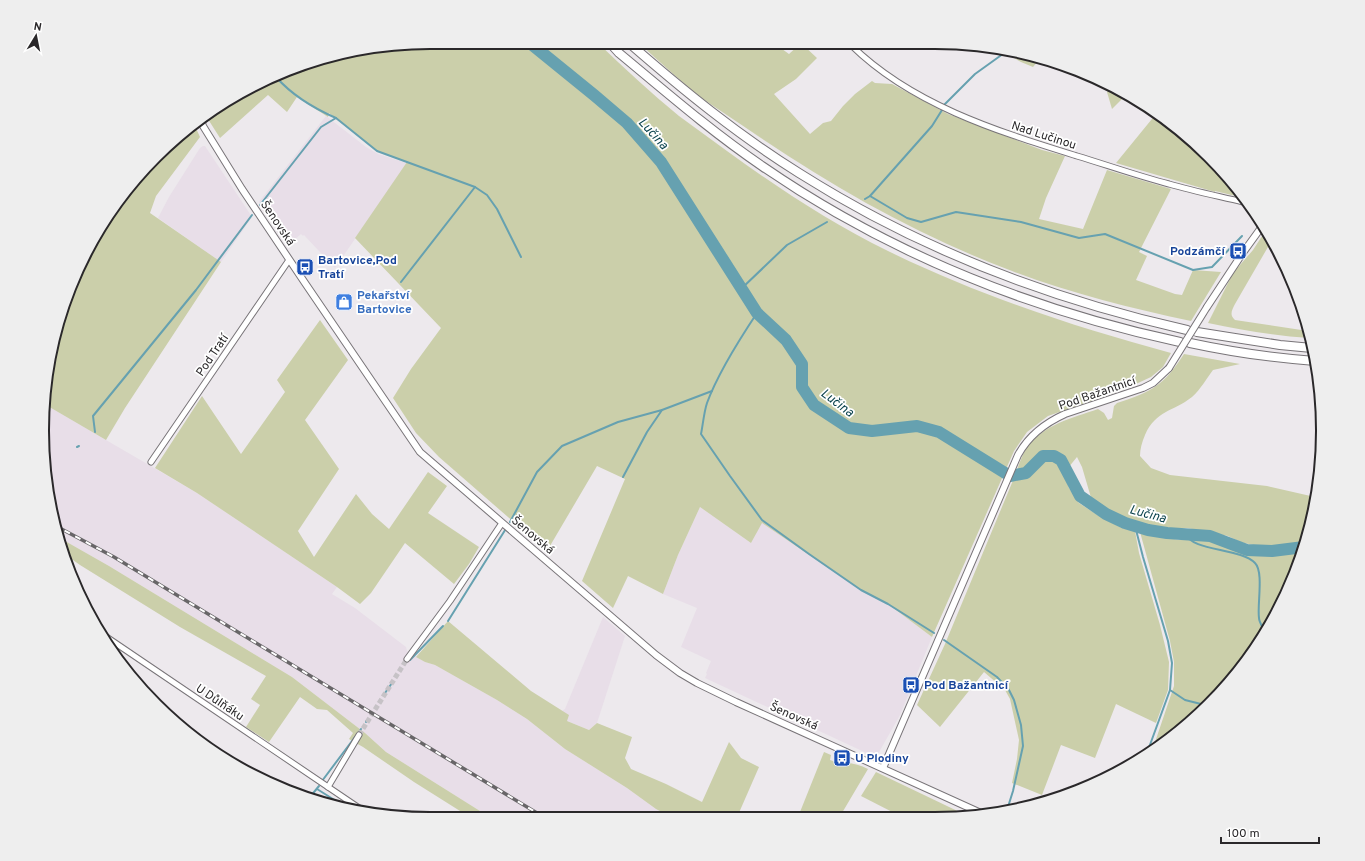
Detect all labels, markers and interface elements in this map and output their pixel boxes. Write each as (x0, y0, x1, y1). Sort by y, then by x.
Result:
north arrow (16, 16, 56, 56)
text: N (32, 20, 43, 35)
water label: Lučina (634, 115, 671, 154)
street label: Nad Lučinou (1009, 118, 1078, 154)
street label: Šenovská (256, 198, 298, 249)
bus stop icon: Podzámčí (1228, 241, 1248, 261)
place label: Podzámčí (1170, 244, 1227, 260)
place label: Bartovice,Pod Tratí (318, 253, 397, 283)
bus stop icon: Bartovice,Pod Tratí (295, 257, 315, 277)
place label: Pekařství Bartovice (357, 288, 412, 318)
shop icon: Pekařství Bartovice (334, 292, 354, 312)
street label: Pod Tratí (193, 331, 233, 380)
street label: Pod Bažantnicí (1057, 373, 1139, 415)
water label: Lučina (817, 386, 857, 421)
water label: Lučina (1127, 502, 1168, 528)
street label: Šenovská (508, 513, 557, 558)
bus stop icon: Pod Bažantnicí (901, 675, 921, 695)
place label: Pod Bažantnicí (924, 678, 1010, 694)
street label: U Důlňáku (192, 681, 247, 725)
street label: Šenovská (767, 699, 820, 735)
bus stop icon: U Plodiny (832, 748, 852, 768)
place label: U Plodiny (855, 751, 909, 767)
scale bar (1221, 819, 1319, 845)
text: 100 m (1227, 826, 1260, 842)

